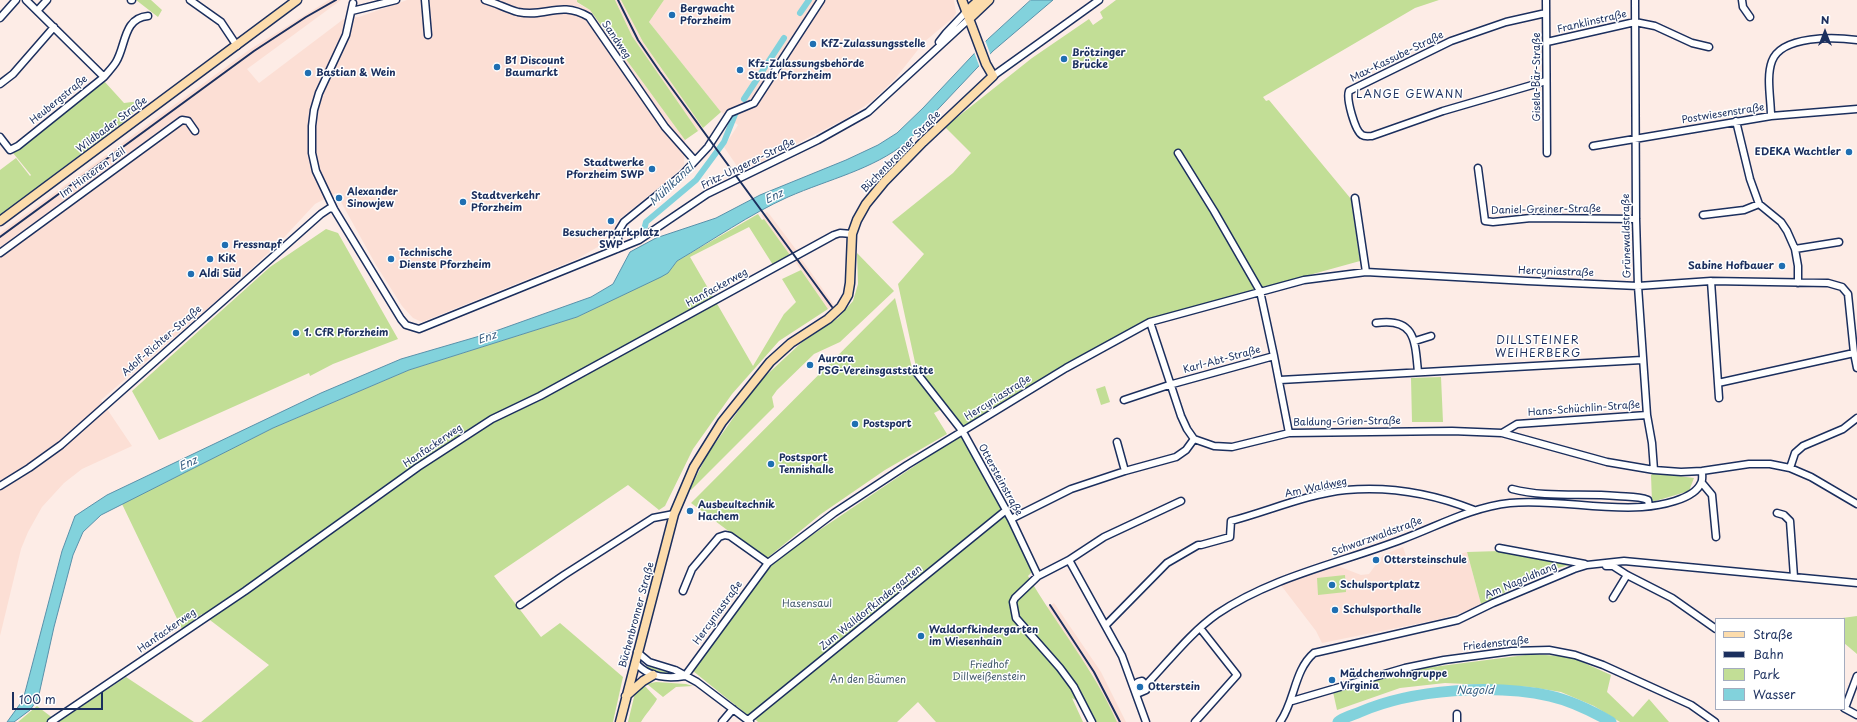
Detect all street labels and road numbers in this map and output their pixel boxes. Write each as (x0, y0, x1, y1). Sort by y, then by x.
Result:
street label: Franklinstraße (1556, 8, 1628, 36)
street label: Sandweg (599, 19, 633, 61)
street label: Max-Kassube-Straße (1348, 29, 1446, 85)
street label: Gisela-Bär-Straße (1531, 33, 1543, 121)
street label: Heubergstraße (28, 73, 90, 127)
street label: Wildbader Straße (74, 94, 150, 156)
street label: Postwiesenstraße (1681, 102, 1765, 126)
street label: Büchenbronner Straße (859, 109, 943, 195)
street label: Fritz-Ungerer-Straße (699, 136, 797, 192)
street label: Im Hinteren Zeil (58, 145, 128, 201)
street label: Grünewaldstraße (1620, 194, 1634, 278)
street label: Daniel-Greiner-Straße (1491, 203, 1601, 217)
street label: Hercyniastraße (1518, 265, 1594, 279)
street label: Hanfackerweg (684, 266, 750, 310)
street label: Adolf-Richter-Straße (120, 303, 204, 379)
street label: Karl-Abt-Straße (1182, 344, 1262, 376)
street label: Hercyniastraße (963, 373, 1033, 423)
street label: Hans-Schüchlin-Straße (1527, 399, 1641, 419)
street label: Baldung-Grien-Straße (1293, 415, 1401, 429)
street label: Hanfackerweg (401, 422, 465, 470)
street label: Ottersteinstraße (975, 442, 1025, 518)
street label: Am Waldweg (1284, 476, 1348, 500)
street label: Schwarzwaldstraße (1330, 515, 1424, 559)
street label: Am Nagoldhang (1483, 560, 1559, 602)
street label: Büchenbronner Straße (617, 561, 657, 669)
street label: Zum Walldorfkindergarten (817, 563, 925, 653)
street label: Hercyniastraße (691, 579, 745, 647)
street label: Hanfackerweg (135, 606, 199, 656)
street label: Friedenstraße (1462, 635, 1530, 653)

